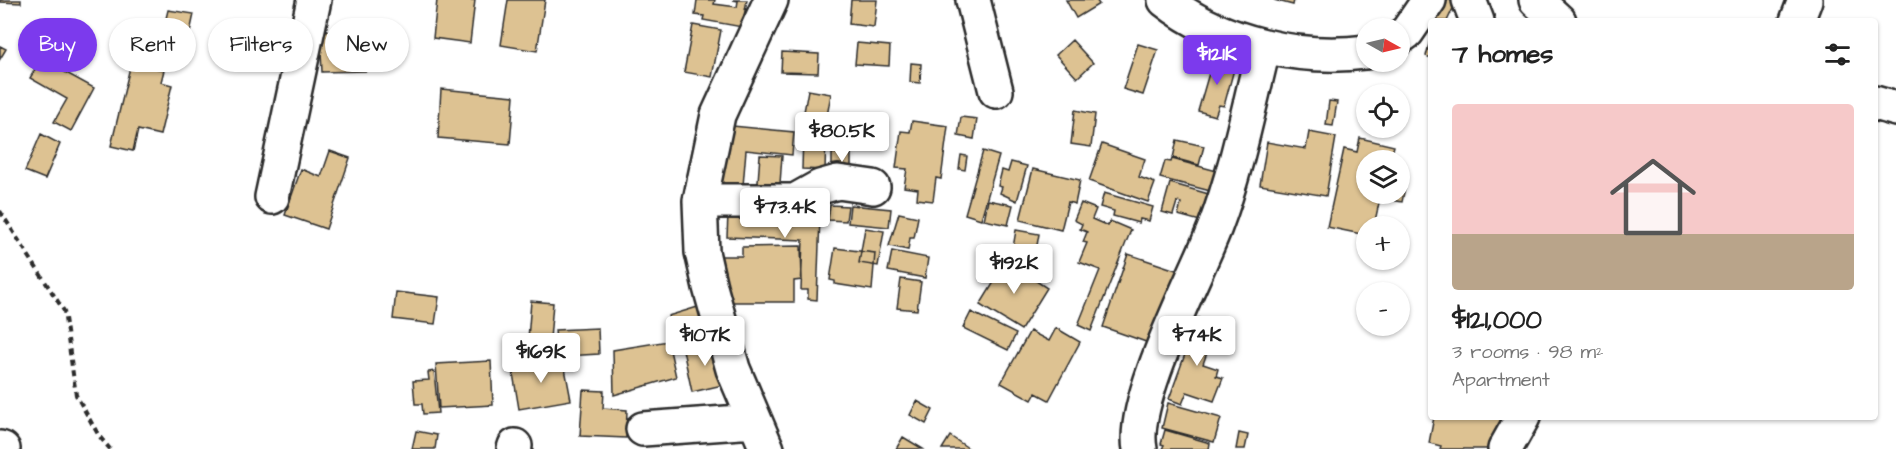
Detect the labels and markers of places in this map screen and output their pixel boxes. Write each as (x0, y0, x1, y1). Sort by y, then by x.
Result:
pin: $121K (1175, 35, 1259, 86)
pin: $80.5K (793, 112, 891, 163)
pin: $73.4K (736, 188, 834, 239)
pin: $192K (972, 244, 1056, 295)
pin: $107K (663, 316, 747, 367)
pin: $74K (1161, 316, 1233, 367)
pin: $169K (499, 333, 583, 384)

